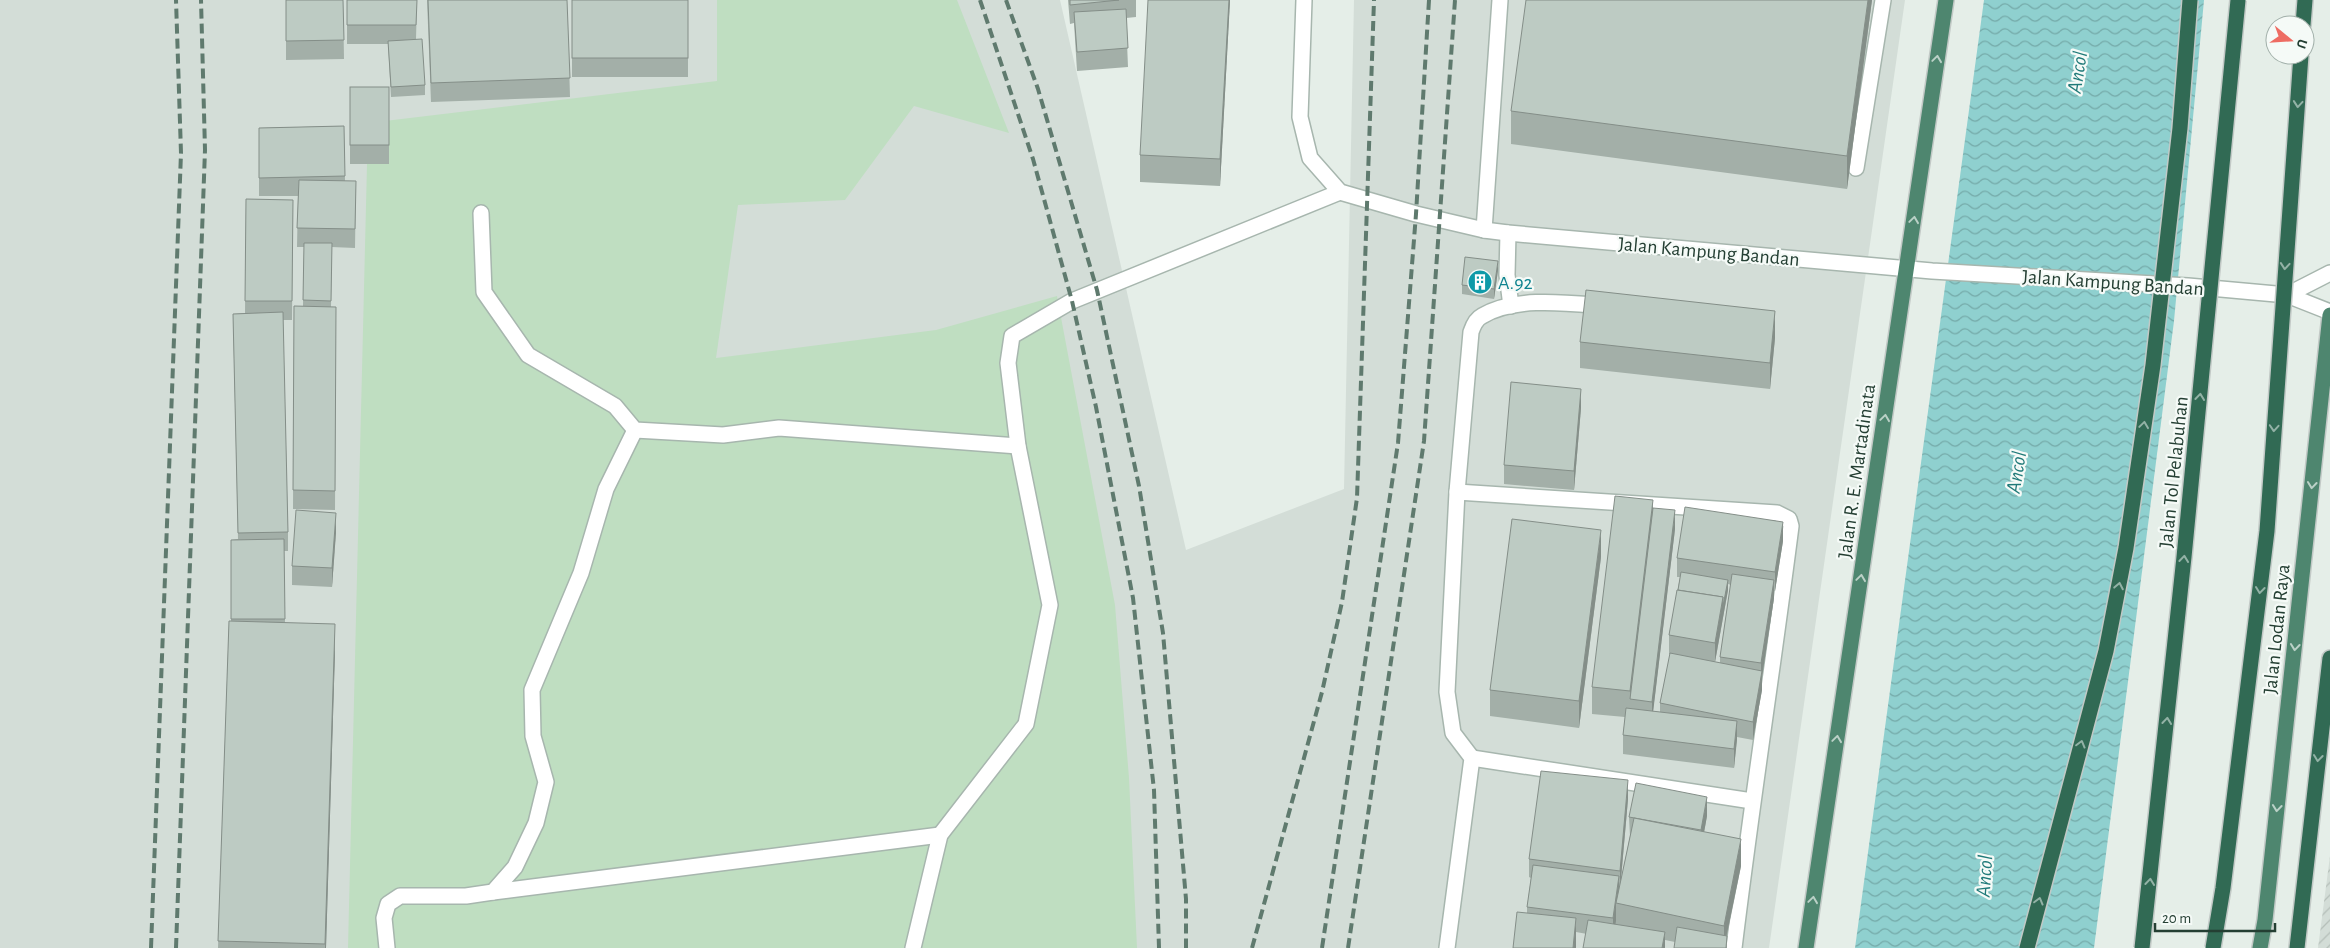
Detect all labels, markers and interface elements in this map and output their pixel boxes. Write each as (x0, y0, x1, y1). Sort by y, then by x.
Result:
north arrow (2265, 15, 2315, 65)
text: U (2293, 37, 2309, 50)
water label: Ancol (2064, 50, 2091, 96)
one-way arrow (1932, 55, 1942, 64)
one-way arrow (2292, 100, 2303, 108)
one-way arrow (1908, 216, 1919, 224)
street label: Jalan Kampung Bandan (1617, 234, 1800, 270)
one-way arrow (2280, 262, 2291, 270)
street label: Jalan Kampung Bandan (2022, 267, 2204, 299)
building icon: A.92 (1467, 269, 1493, 295)
place label: A.92 (1498, 273, 1533, 293)
street label: Jalan R. E. Martadinata (1835, 383, 1879, 560)
one-way arrow (2194, 393, 2205, 401)
street label: Jalan Tol Pelabuhan (2156, 395, 2192, 549)
one-way arrow (1879, 413, 1889, 422)
one-way arrow (2138, 421, 2149, 429)
one-way arrow (2268, 424, 2279, 432)
water label: Ancol (2003, 450, 2030, 496)
one-way arrow (2307, 481, 2318, 489)
one-way arrow (2178, 555, 2189, 563)
street label: Jalan Lodan Raya (2260, 563, 2294, 695)
one-way arrow (1855, 574, 1865, 583)
one-way arrow (2113, 582, 2123, 590)
one-way arrow (2255, 586, 2266, 594)
one-way arrow (2290, 643, 2301, 651)
one-way arrow (2161, 716, 2172, 724)
one-way arrow (1831, 735, 1841, 743)
one-way arrow (2075, 739, 2086, 748)
one-way arrow (2313, 755, 2324, 763)
one-way arrow (2272, 804, 2283, 812)
water label: Ancol (1972, 854, 1996, 899)
one-way arrow (2144, 878, 2155, 886)
one-way arrow (1807, 895, 1818, 903)
one-way arrow (2033, 896, 2044, 905)
scale bar (2155, 900, 2275, 932)
text: 20 m (2162, 911, 2191, 926)

